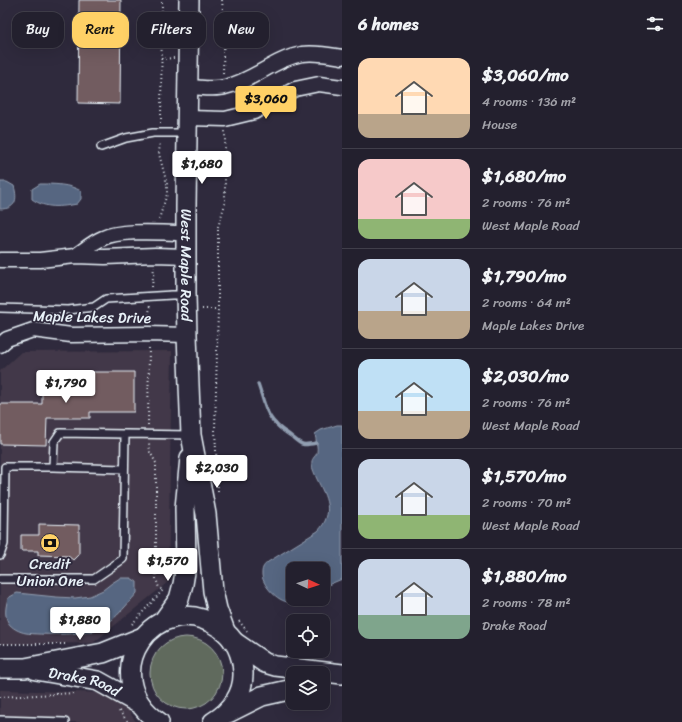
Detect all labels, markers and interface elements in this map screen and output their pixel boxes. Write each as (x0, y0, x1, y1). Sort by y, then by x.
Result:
text: 6 homes (358, 9, 418, 39)
chip: Buy (12, 12, 64, 48)
chip: Rent (72, 12, 129, 48)
chip: Filters (137, 12, 206, 48)
chip: New (214, 12, 269, 48)
icon: filters (644, 13, 666, 35)
text: $3,060/mo (482, 60, 569, 90)
icon: home (390, 74, 438, 122)
pin: $3,060 (233, 86, 299, 120)
text: $3,060 (244, 87, 288, 110)
text: 4 rooms · 136 m² (482, 90, 576, 113)
text: House (482, 113, 517, 136)
pin: $1,680 (169, 151, 235, 185)
text: $1,680 (181, 152, 223, 175)
text: $1,680/mo (482, 161, 566, 191)
icon: home (390, 175, 438, 223)
text: 2 rooms · 76 m² (482, 191, 570, 214)
street label: West Maple Road (173, 209, 200, 323)
text: West Maple Road (482, 214, 579, 237)
text: $1,790/mo (482, 261, 566, 291)
icon: home (390, 275, 438, 323)
text: 2 rooms · 64 m² (482, 291, 571, 314)
street label: Maple Lakes Drive (33, 303, 151, 331)
text: Maple Lakes Drive (482, 314, 584, 337)
text: $2,030/mo (482, 361, 569, 391)
pin: $1,790 (33, 370, 99, 404)
text: $1,790 (45, 371, 87, 394)
icon: home (390, 375, 438, 423)
text: 2 rooms · 76 m² (482, 391, 570, 414)
text: West Maple Road (482, 414, 579, 437)
pin: $2,030 (184, 455, 250, 489)
text: $2,030 (195, 456, 239, 479)
text: $1,570/mo (482, 461, 566, 491)
icon: home (390, 475, 438, 523)
text: 2 rooms · 70 m² (482, 491, 571, 514)
text: West Maple Road (482, 514, 579, 537)
bank icon: Credit Union One (39, 532, 61, 554)
pin: $1,570 (135, 548, 201, 582)
text: $1,570 (147, 549, 189, 572)
place label: Credit Union One (17, 551, 83, 594)
text: $1,880/mo (482, 561, 567, 591)
north arrow (286, 562, 330, 606)
map controls (286, 562, 330, 710)
icon: home (390, 575, 438, 623)
text: 2 rooms · 78 m² (482, 591, 571, 614)
pin: $1,880 (47, 607, 113, 641)
text: $1,880 (59, 608, 101, 631)
button: locate (286, 614, 330, 658)
text: Drake Road (482, 614, 546, 637)
street label: Drake Road (46, 659, 126, 705)
button: layers (286, 666, 330, 710)

